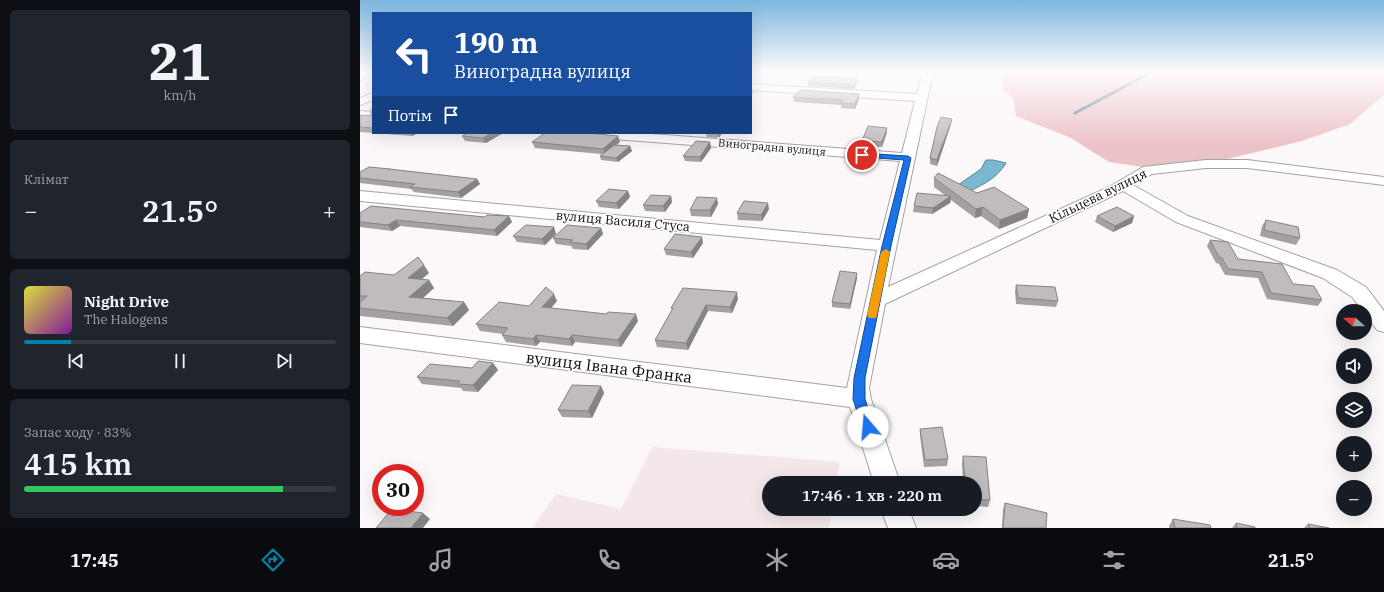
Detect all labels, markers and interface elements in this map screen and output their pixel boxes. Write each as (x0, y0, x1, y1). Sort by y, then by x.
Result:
text: 190 m (454, 24, 538, 61)
text: 21 (149, 27, 211, 94)
icon: left (388, 28, 440, 80)
text: Виноградна вулиця (454, 60, 631, 83)
text: km/h (164, 87, 196, 104)
icon: arrive (440, 104, 462, 126)
text: Потім (388, 106, 432, 125)
street label: Виноградна вулиця (718, 135, 826, 159)
pin (845, 138, 879, 172)
icon: arrive (851, 144, 873, 166)
street label: Кільцева вулиця (1046, 165, 1150, 227)
text: Клімат (24, 171, 69, 188)
text: 21.5° (142, 191, 218, 230)
text: − (24, 196, 37, 225)
text: + (323, 196, 336, 225)
street label: вулиця Василя Стуса (555, 207, 691, 235)
text: Night Drive (84, 292, 169, 311)
north arrow (1336, 304, 1372, 340)
map controls (1336, 304, 1372, 516)
text: The Halogens (84, 311, 168, 328)
street label: вулиця Івана Франка (525, 347, 694, 387)
button: sound (1336, 348, 1372, 384)
icon: previous (65, 350, 87, 372)
icon: pause (169, 350, 191, 372)
icon: next (273, 350, 295, 372)
button: layers (1336, 392, 1372, 428)
position arrow (847, 406, 889, 448)
text: Запас ходу · 83% (24, 424, 131, 441)
button: + (1336, 436, 1372, 472)
text: 415 km (24, 444, 132, 483)
speed limit sign: 30 (372, 464, 424, 516)
button: − (1336, 480, 1372, 516)
text: 17:46 · 1 хв · 220 m (802, 486, 942, 505)
icon: directions (259, 546, 287, 574)
icon: music (427, 546, 455, 574)
icon: phone (595, 546, 623, 574)
icon: climate (763, 546, 791, 574)
icon: car (932, 546, 960, 574)
icon: filters (1100, 546, 1128, 574)
text: 17:45 (70, 549, 119, 572)
text: 21.5° (1268, 549, 1314, 572)

